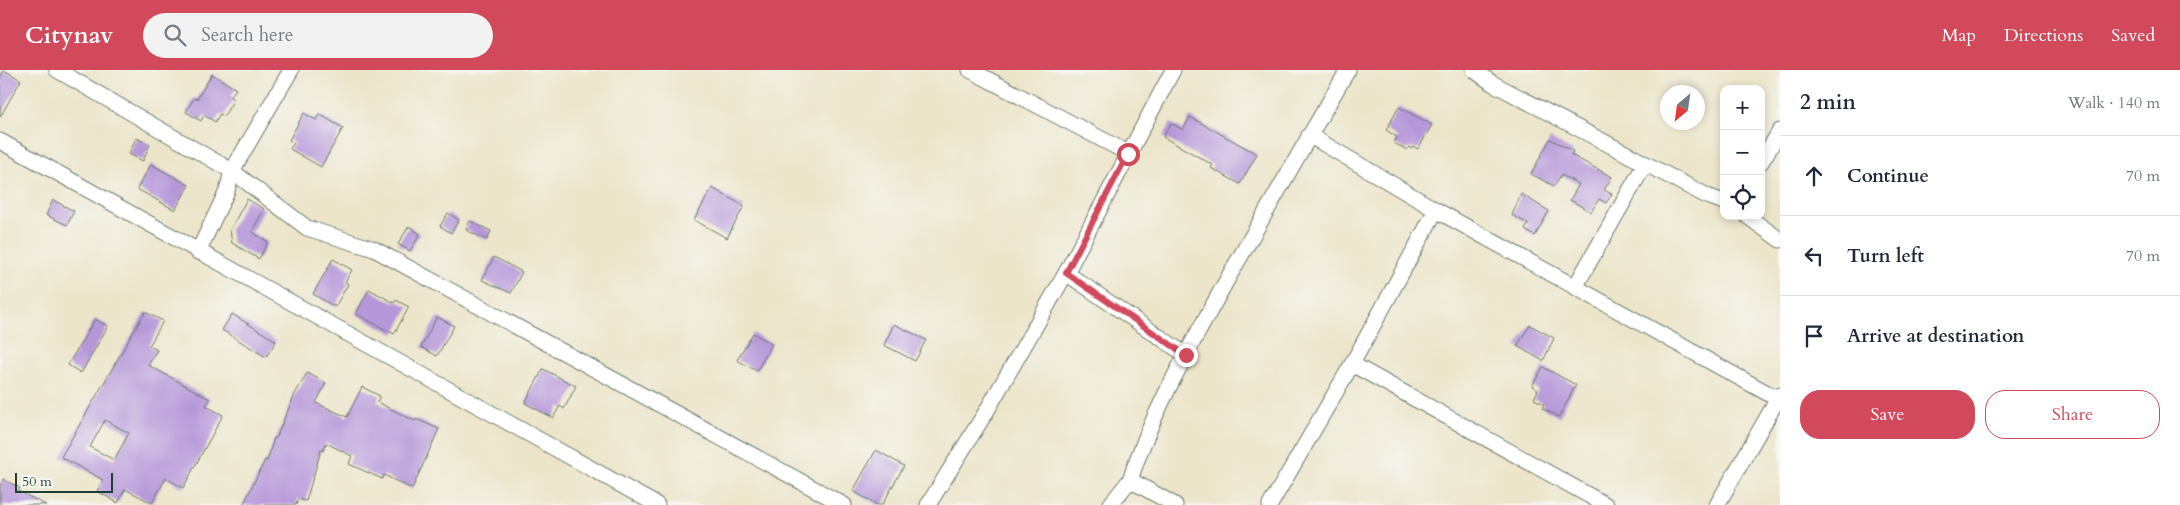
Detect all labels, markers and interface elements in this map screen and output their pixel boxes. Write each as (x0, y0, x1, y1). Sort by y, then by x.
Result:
search box (143, 13, 493, 58)
text: Citynav (25, 19, 113, 52)
icon: search (161, 21, 189, 49)
text: Search here (201, 22, 293, 48)
text: Map (1942, 23, 1976, 48)
text: Directions (2004, 23, 2083, 48)
text: Saved (2111, 23, 2155, 48)
north arrow (1660, 85, 1705, 130)
map controls (1720, 85, 1765, 220)
button: + (1720, 85, 1765, 130)
text: 2 min (1800, 88, 1856, 117)
text: Walk · 140 m (2068, 92, 2160, 114)
button: − (1720, 130, 1765, 175)
route start (1117, 143, 1140, 166)
icon: ahead (1800, 162, 1828, 190)
text: Continue (1847, 163, 1929, 189)
text: 70 m (2126, 165, 2160, 187)
button: locate (1720, 175, 1765, 220)
icon: left (1800, 242, 1828, 270)
text: Turn left (1847, 243, 1924, 269)
text: 70 m (2126, 245, 2160, 267)
icon: arrive (1800, 322, 1828, 350)
text: Arrive at destination (1847, 323, 2024, 349)
route end (1175, 344, 1198, 367)
button: Save (1800, 390, 1975, 439)
button: Share (1985, 390, 2160, 439)
scale bar (15, 470, 112, 493)
text: 50 m (22, 472, 52, 491)

